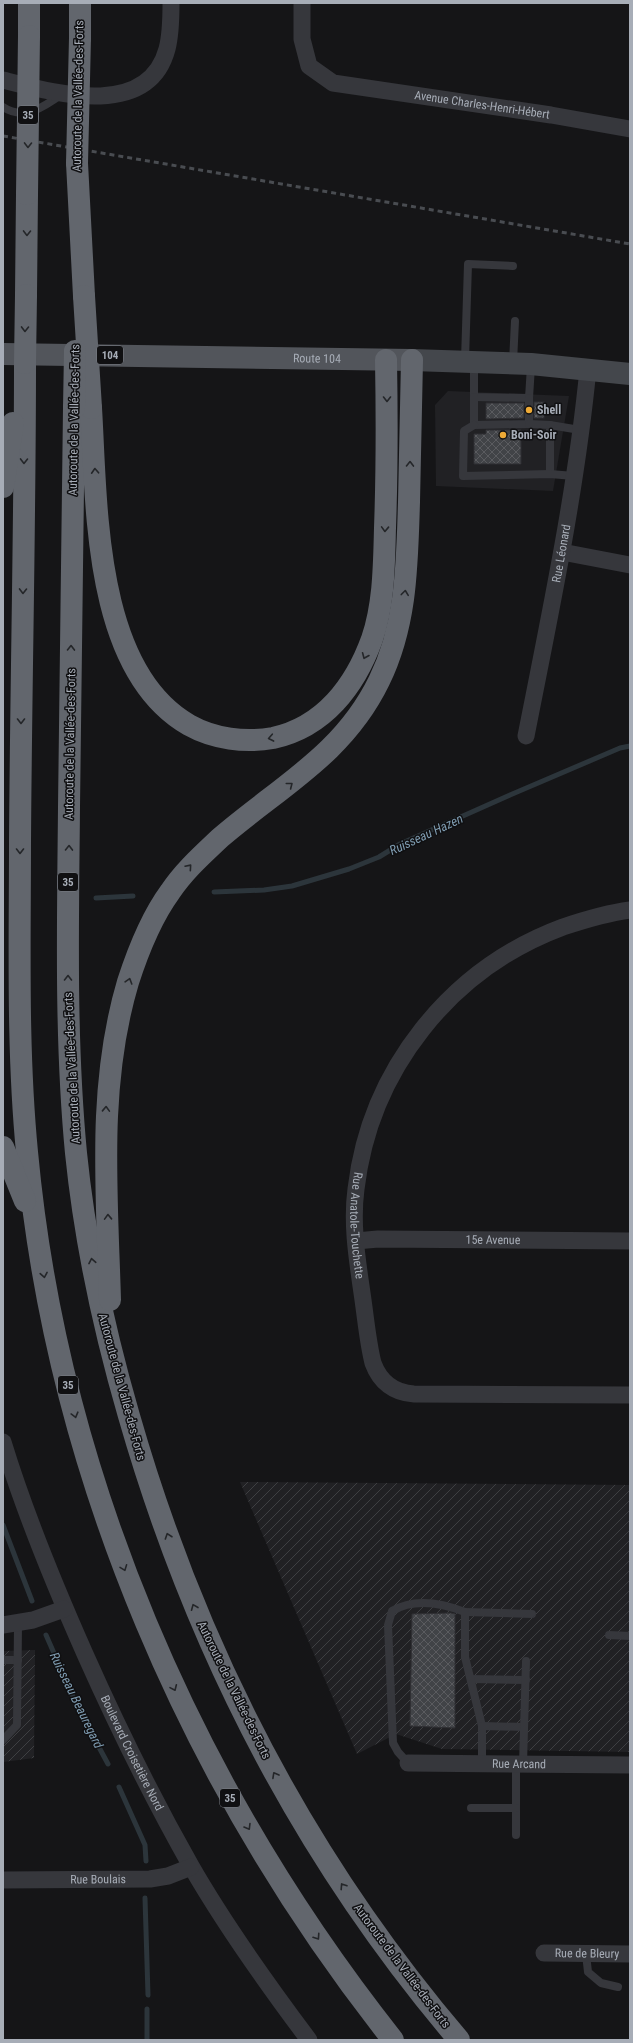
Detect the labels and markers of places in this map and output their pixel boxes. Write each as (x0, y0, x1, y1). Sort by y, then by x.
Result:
place label: Shell (537, 403, 561, 417)
marker: Shell (524, 405, 534, 415)
place label: Boni-Soir (511, 428, 556, 442)
marker: Boni-Soir (498, 430, 508, 440)

